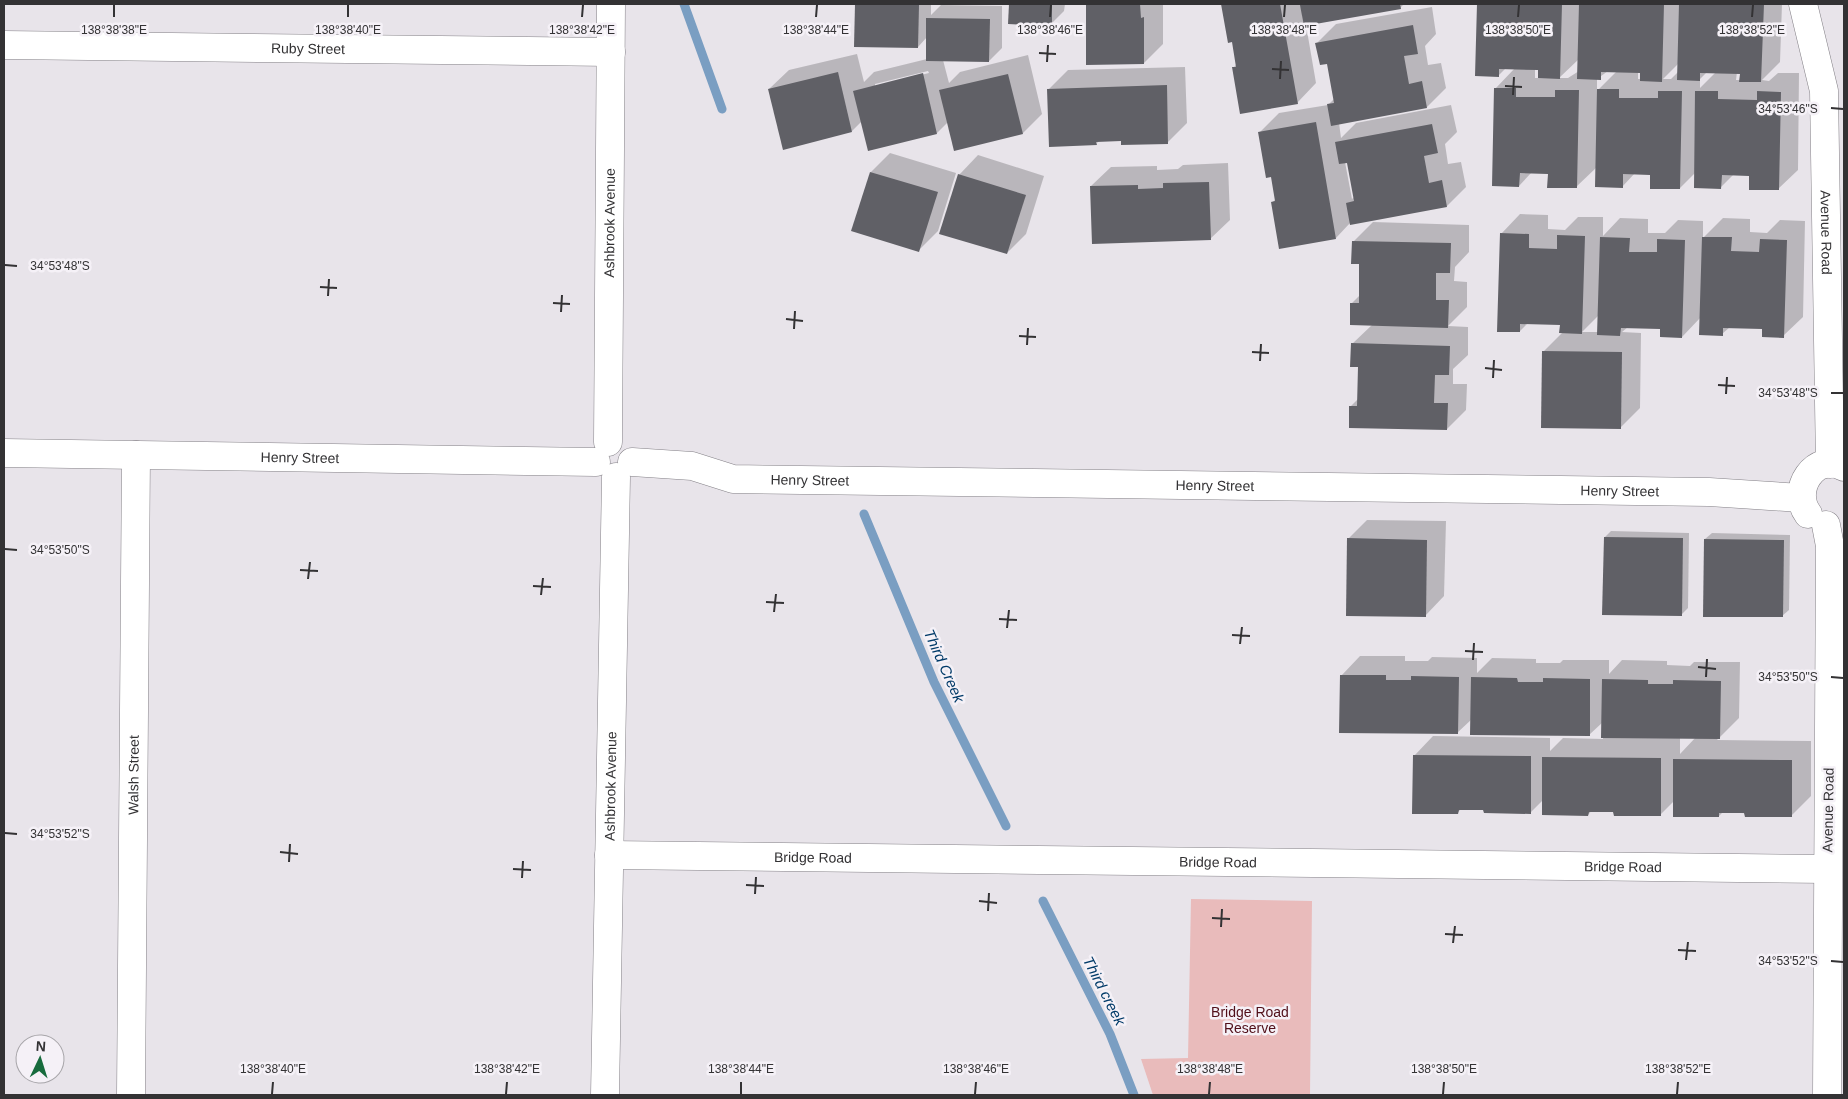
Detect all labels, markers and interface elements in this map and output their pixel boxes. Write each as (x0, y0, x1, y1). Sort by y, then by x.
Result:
text: 138°38'38"E (81, 23, 147, 37)
text: 138°38'40"E (315, 23, 381, 37)
text: 138°38'42"E (549, 23, 615, 37)
text: 138°38'44"E (783, 23, 849, 37)
text: 138°38'46"E (1017, 23, 1083, 37)
text: 138°38'48"E (1251, 23, 1317, 37)
text: 138°38'50"E (1485, 23, 1551, 37)
text: 138°38'52"E (1719, 23, 1785, 37)
street label: Ruby Street (271, 40, 345, 57)
text: 34°53'46"S (1758, 102, 1818, 116)
street label: Ashbrook Avenue (601, 168, 618, 278)
street label: Avenue Road (1818, 190, 1835, 275)
text: 34°53'48"S (30, 259, 90, 273)
text: 34°53'48"S (1758, 386, 1818, 400)
street label: Henry Street (261, 449, 340, 466)
street label: Henry Street (770, 472, 849, 489)
street label: Henry Street (1175, 477, 1254, 494)
street label: Henry Street (1580, 482, 1659, 499)
text: 34°53'50"S (30, 543, 90, 557)
water label: Third Creek (921, 627, 969, 706)
text: 34°53'50"S (1758, 670, 1818, 684)
street label: Ashbrook Avenue (602, 731, 619, 841)
street label: Walsh Street (125, 735, 142, 815)
street label: Avenue Road (1819, 768, 1837, 852)
text: 34°53'52"S (30, 827, 90, 841)
street label: Bridge Road (774, 849, 852, 866)
street label: Bridge Road (1179, 854, 1257, 870)
street label: Bridge Road (1584, 858, 1662, 875)
water label: Third creek (1080, 953, 1130, 1029)
text: 34°53'52"S (1758, 954, 1818, 968)
park label: Bridge Road Reserve (1211, 1004, 1289, 1036)
north arrow (15, 1034, 65, 1084)
text: N (35, 1038, 47, 1054)
text: 138°38'40"E (240, 1062, 306, 1076)
text: 138°38'42"E (474, 1062, 540, 1076)
text: 138°38'44"E (708, 1062, 774, 1076)
text: 138°38'46"E (943, 1062, 1009, 1076)
text: 138°38'48"E (1177, 1062, 1243, 1076)
text: 138°38'50"E (1411, 1062, 1477, 1076)
text: 138°38'52"E (1645, 1062, 1711, 1076)

